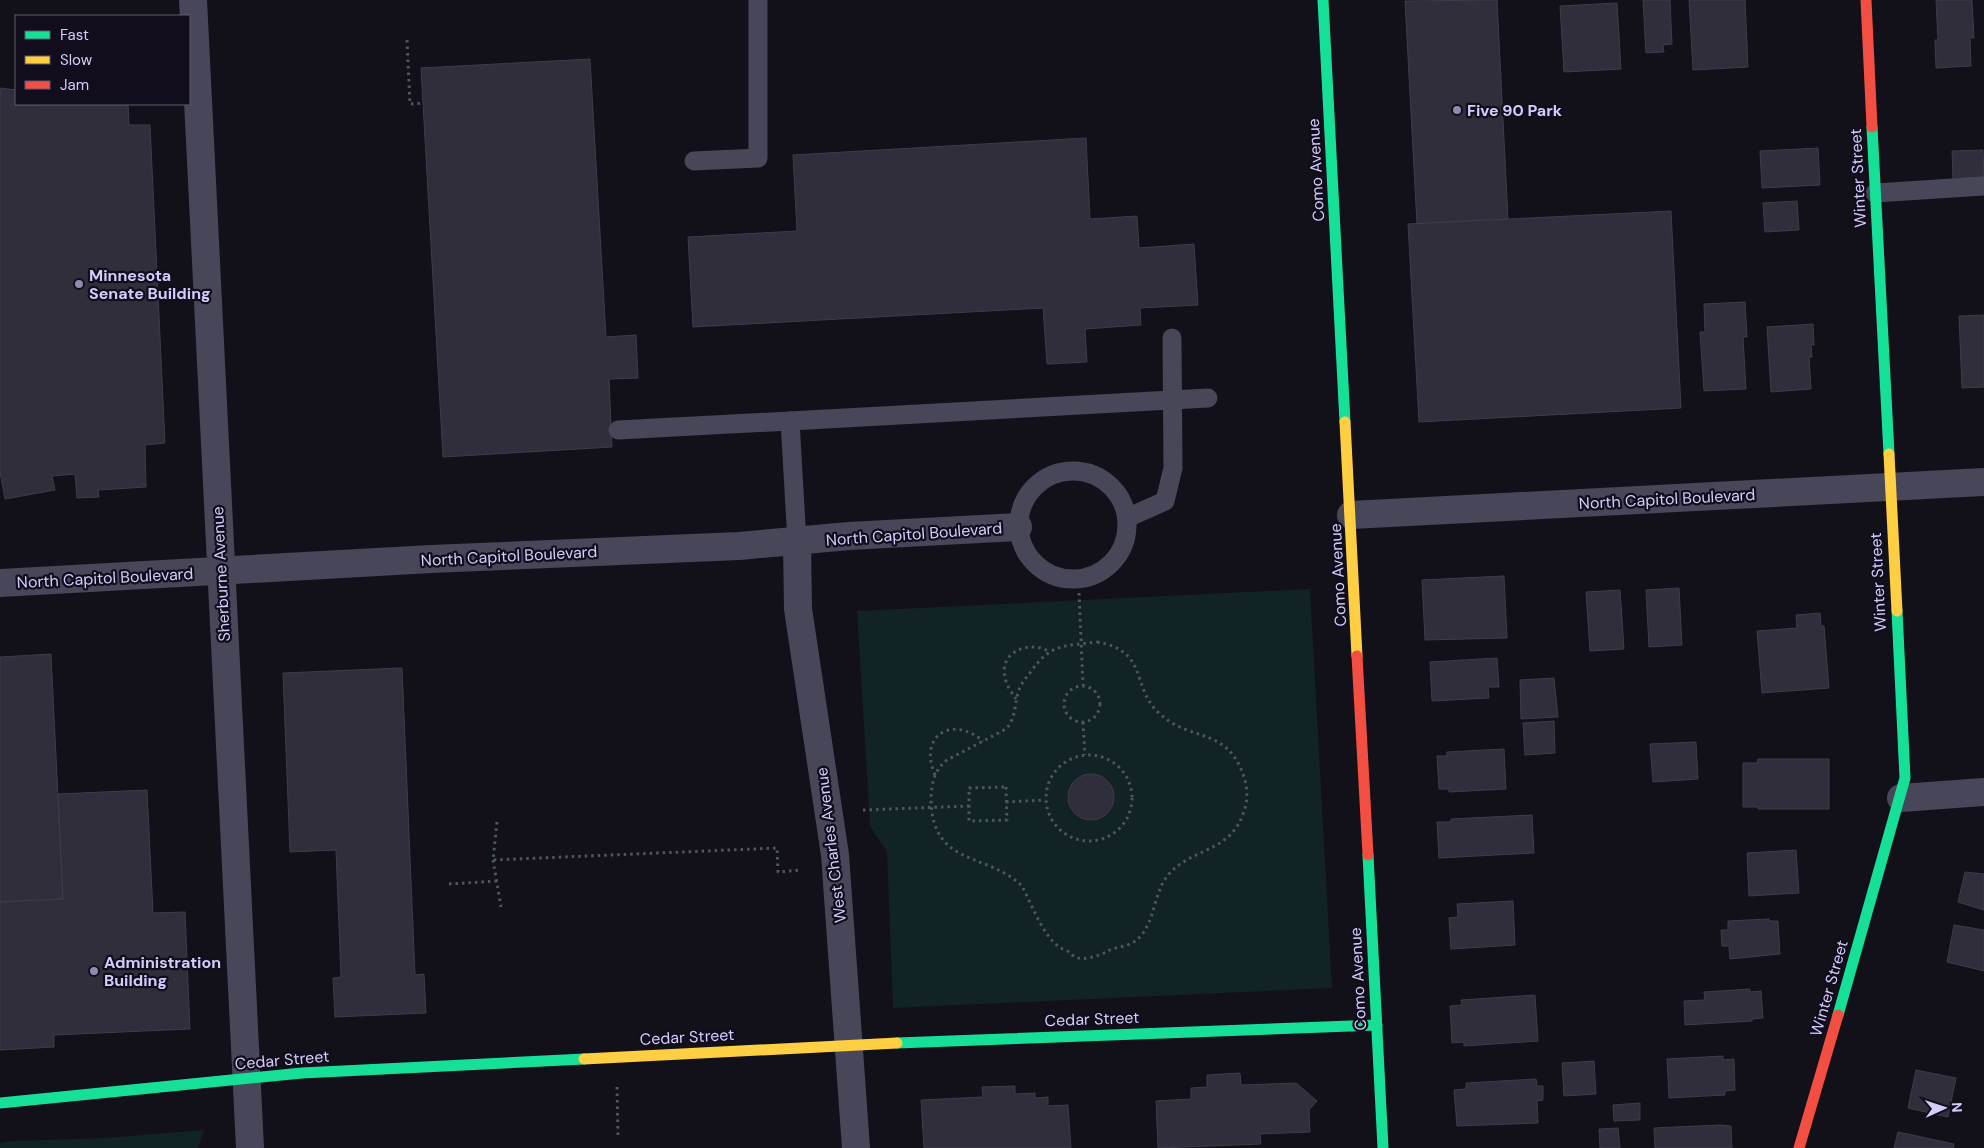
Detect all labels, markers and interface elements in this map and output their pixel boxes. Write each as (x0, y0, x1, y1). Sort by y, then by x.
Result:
legend (15, 15, 190, 105)
text: Fast (60, 25, 89, 45)
text: Slow (60, 50, 93, 70)
text: Jam (60, 75, 89, 95)
place label: Five 90 Park (1467, 100, 1563, 121)
marker: Five 90 Park (1451, 104, 1463, 116)
street label: Como Avenue (1303, 118, 1329, 222)
street label: Winter Street (1845, 128, 1871, 228)
place label: Minnesota Senate Building (89, 265, 211, 304)
marker: Minnesota Senate Building (73, 278, 85, 290)
street label: North Capitol Boulevard (1578, 484, 1756, 514)
street label: Sherburne Avenue (207, 506, 235, 642)
street label: North Capitol Boulevard (825, 517, 1003, 551)
street label: Como Avenue (1325, 523, 1351, 627)
street label: Winter Street (1865, 532, 1891, 632)
street label: North Capitol Boulevard (420, 541, 598, 571)
street label: North Capitol Boulevard (16, 563, 194, 593)
street label: West Charles Avenue (811, 766, 851, 924)
street label: Como Avenue (1345, 927, 1371, 1031)
street label: Winter Street (1805, 937, 1853, 1039)
place label: Administration Building (104, 952, 221, 991)
marker: Administration Building (88, 965, 100, 977)
street label: Cedar Street (1044, 1007, 1140, 1031)
street label: Cedar Street (639, 1024, 735, 1050)
street label: Cedar Street (234, 1045, 330, 1075)
north arrow (1919, 1083, 1969, 1133)
text: N (1948, 1102, 1966, 1113)

